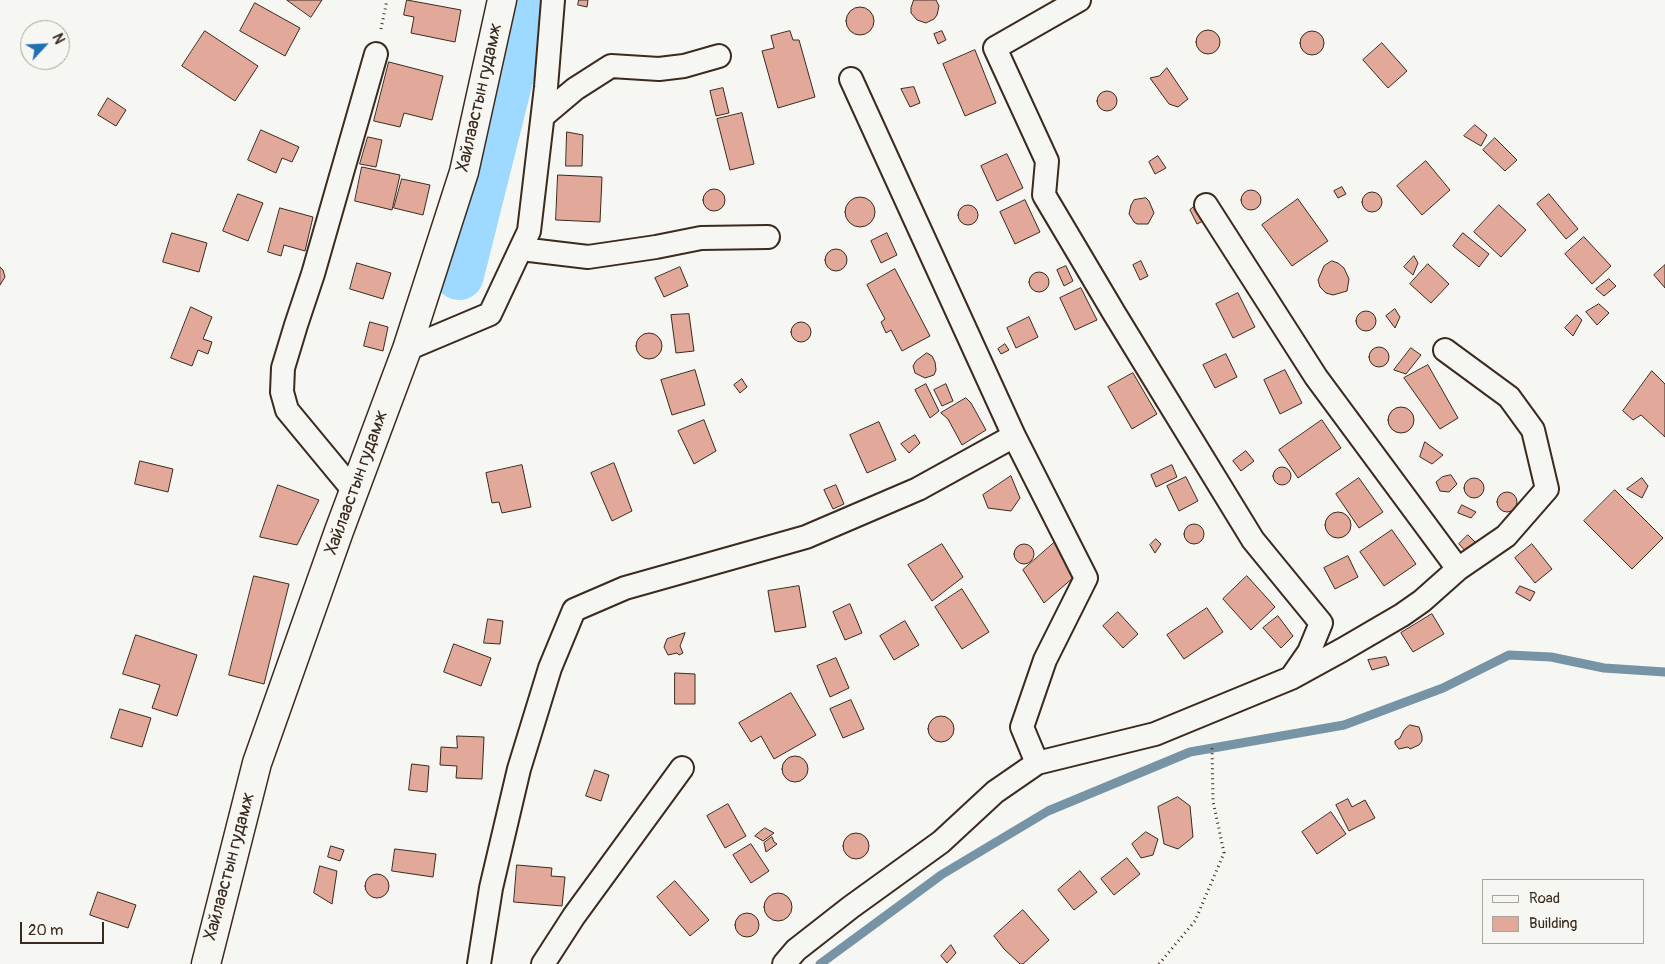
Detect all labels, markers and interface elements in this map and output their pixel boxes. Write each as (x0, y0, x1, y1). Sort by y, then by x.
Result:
north arrow (20, 20, 70, 70)
street label: Хайлаастын гудамж (452, 22, 508, 174)
text: N (48, 31, 68, 47)
street label: Хайлаастын гудамж (321, 408, 393, 558)
street label: Хайлаастын гудамж (200, 791, 260, 943)
legend (1482, 879, 1645, 944)
text: Road (1529, 889, 1560, 908)
scale bar (22, 912, 106, 944)
text: Building (1529, 914, 1577, 933)
text: 20 m (28, 921, 63, 940)

